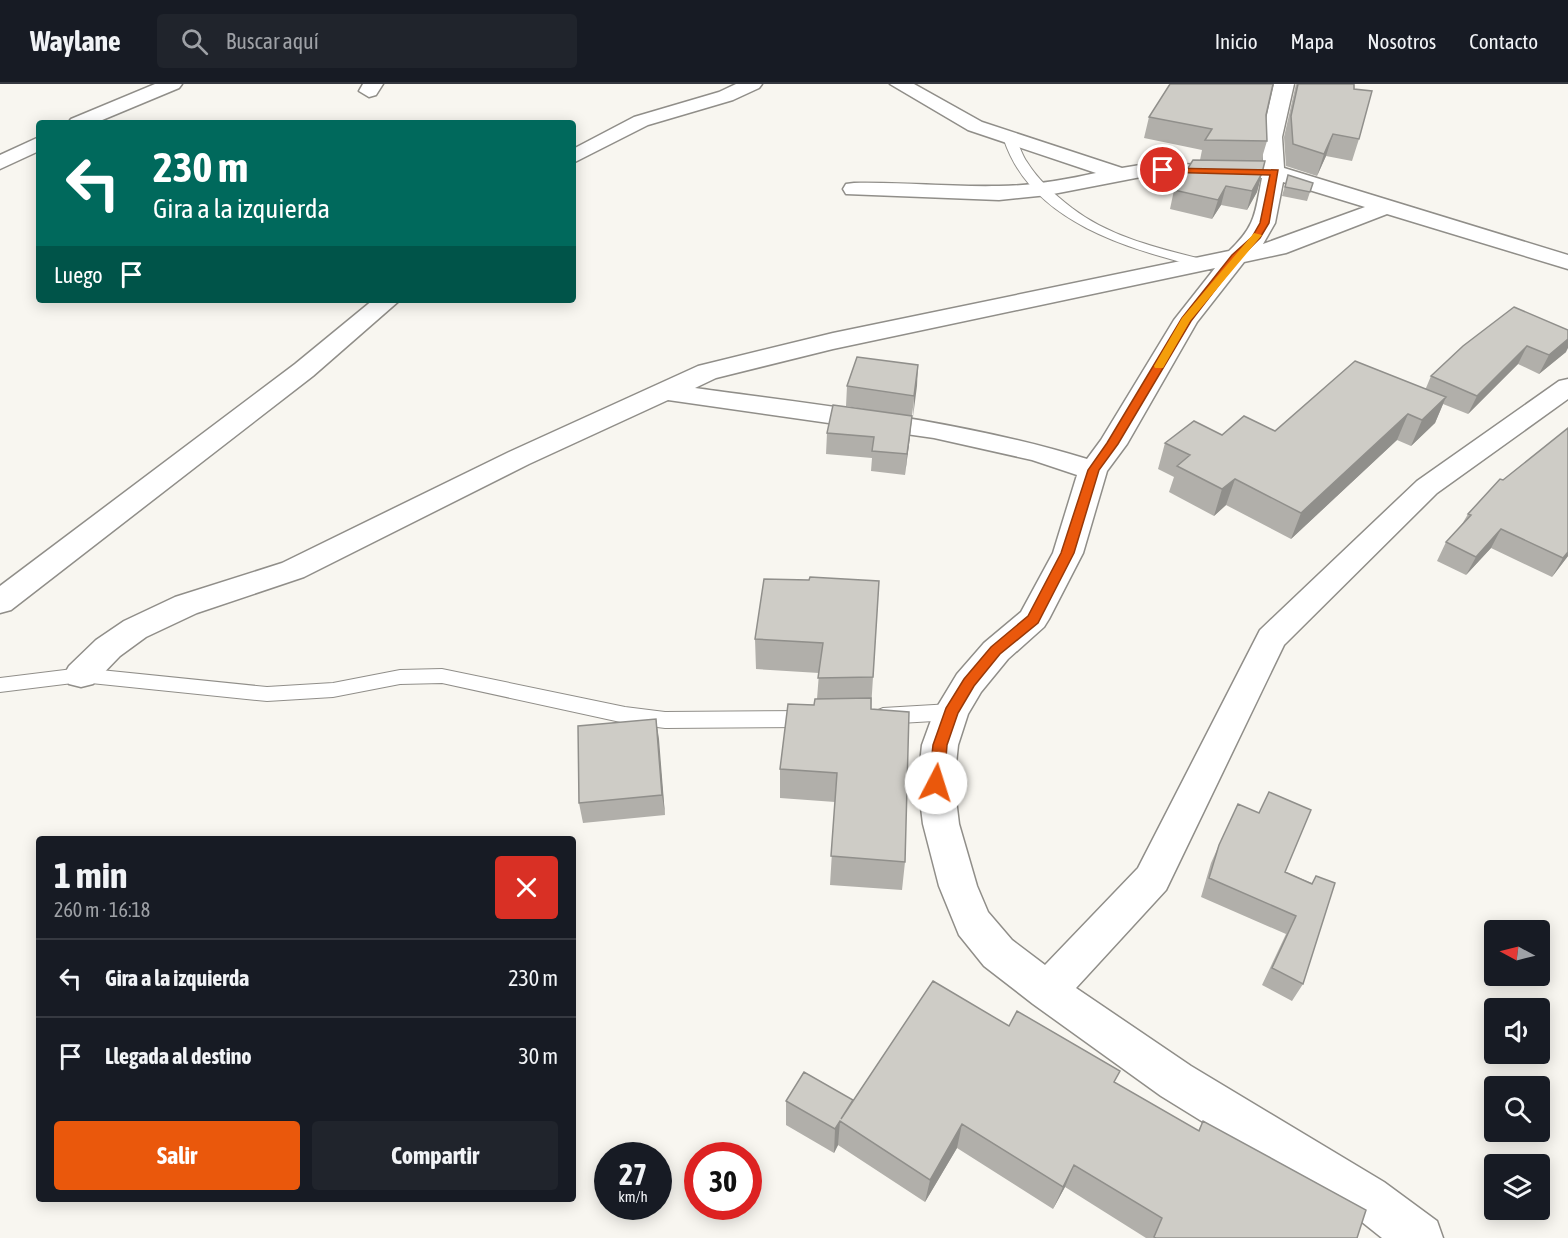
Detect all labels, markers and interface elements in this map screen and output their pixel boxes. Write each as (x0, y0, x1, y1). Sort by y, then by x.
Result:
search box (157, 14, 577, 68)
text: Waylane (30, 25, 121, 57)
icon: search (178, 25, 211, 58)
text: Buscar aquí (226, 28, 319, 54)
text: Inicio (1215, 29, 1258, 53)
text: Mapa (1291, 29, 1334, 53)
text: Nosotros (1367, 29, 1436, 53)
text: Contacto (1469, 29, 1538, 53)
text: 230 m (153, 143, 248, 191)
icon: left (54, 144, 132, 222)
pin (1137, 144, 1188, 195)
icon: arrive (1146, 153, 1179, 186)
text: Gira a la izquierda (153, 193, 330, 224)
icon: arrive (115, 258, 148, 291)
text: Luego (54, 262, 103, 288)
position arrow (904, 751, 968, 815)
text: 1 min (54, 854, 128, 896)
button: close (495, 856, 558, 919)
text: 260 m · 16:18 (54, 898, 150, 921)
north arrow (1484, 920, 1550, 986)
map controls (1484, 920, 1550, 1220)
icon: left (54, 962, 87, 995)
text: Gira a la izquierda (105, 965, 249, 991)
text: 230 m (508, 965, 558, 991)
button: sound (1484, 998, 1550, 1064)
icon: arrive (54, 1040, 87, 1073)
text: Llegada al destino (105, 1043, 252, 1069)
text: 30 m (518, 1043, 558, 1069)
button: search (1484, 1076, 1550, 1142)
button: Salir (54, 1121, 300, 1190)
button: Compartir (312, 1121, 558, 1190)
speed limit sign: 30 (684, 1142, 762, 1220)
button: layers (1484, 1154, 1550, 1220)
text: 27 (619, 1157, 647, 1191)
text: km/h (618, 1188, 648, 1205)

